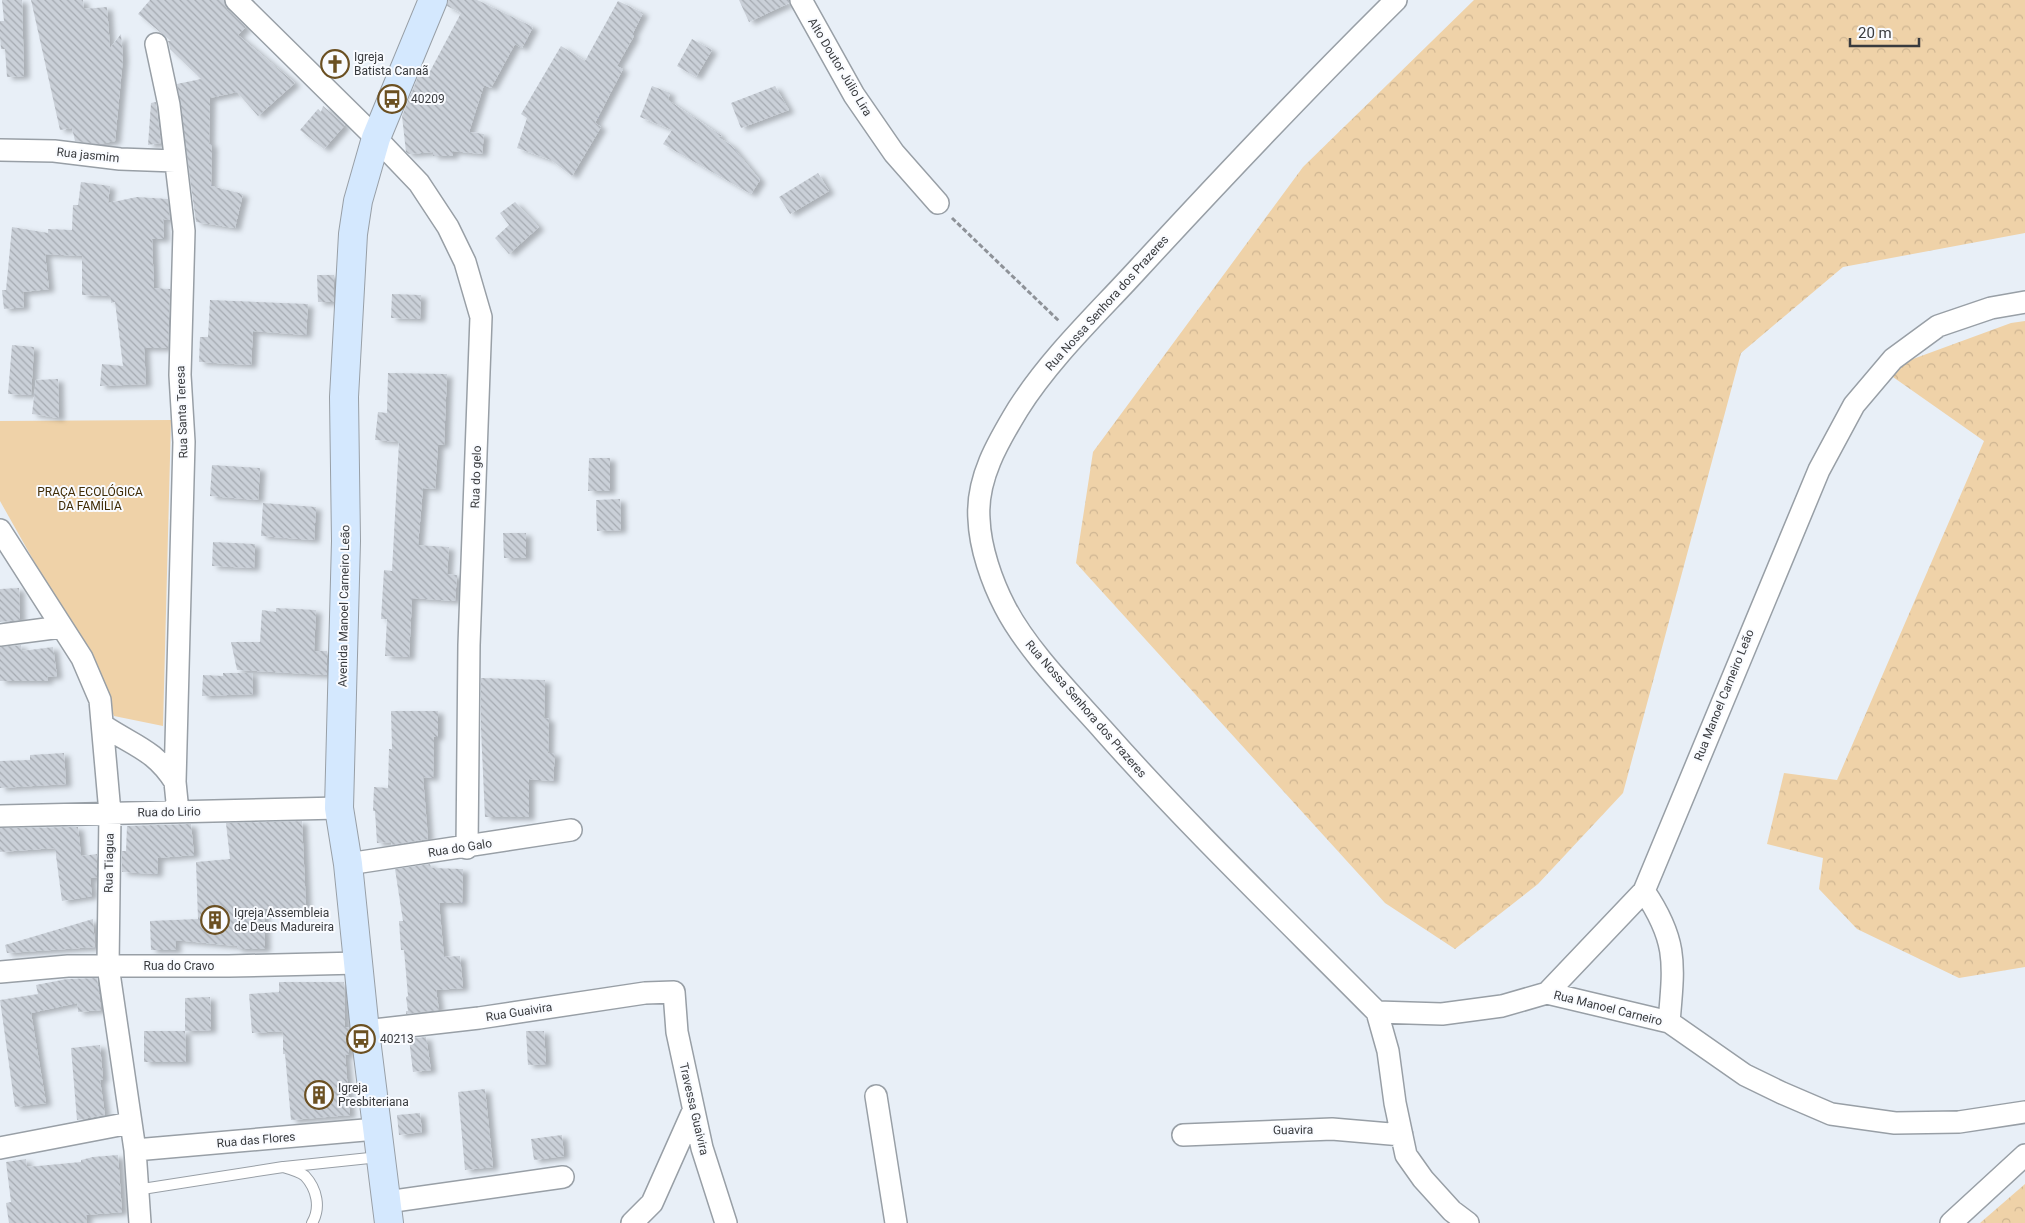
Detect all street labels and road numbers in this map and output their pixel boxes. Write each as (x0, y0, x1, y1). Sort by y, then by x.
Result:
street label: Alto Doutor Júlio Lira (805, 15, 875, 119)
street label: Rua jasmim (56, 145, 120, 165)
street label: Rua Nossa Senhora dos Prazeres (1043, 232, 1171, 374)
street label: Rua Santa Teresa (173, 365, 191, 459)
street label: Rua do gelo (468, 445, 484, 509)
street label: Avenida Manoel Carneiro Leão (336, 525, 352, 687)
street label: Rua Manoel Carneiro Leão (1691, 627, 1757, 763)
street label: Rua Nossa Senhora dos Prazeres (1023, 638, 1149, 780)
street label: Rua do Lirio (137, 804, 201, 820)
street label: Rua Tiagua (101, 833, 117, 893)
street label: Rua do Galo (427, 836, 493, 860)
street label: Rua do Cravo (144, 959, 215, 973)
street label: Rua Manoel Carneiro (1552, 988, 1664, 1028)
street label: Rua Guaivira (485, 1000, 553, 1024)
street label: Travessa Guaivira (677, 1061, 711, 1157)
street label: Guavira (1273, 1123, 1313, 1137)
street label: Rua das Flores (216, 1130, 296, 1150)

